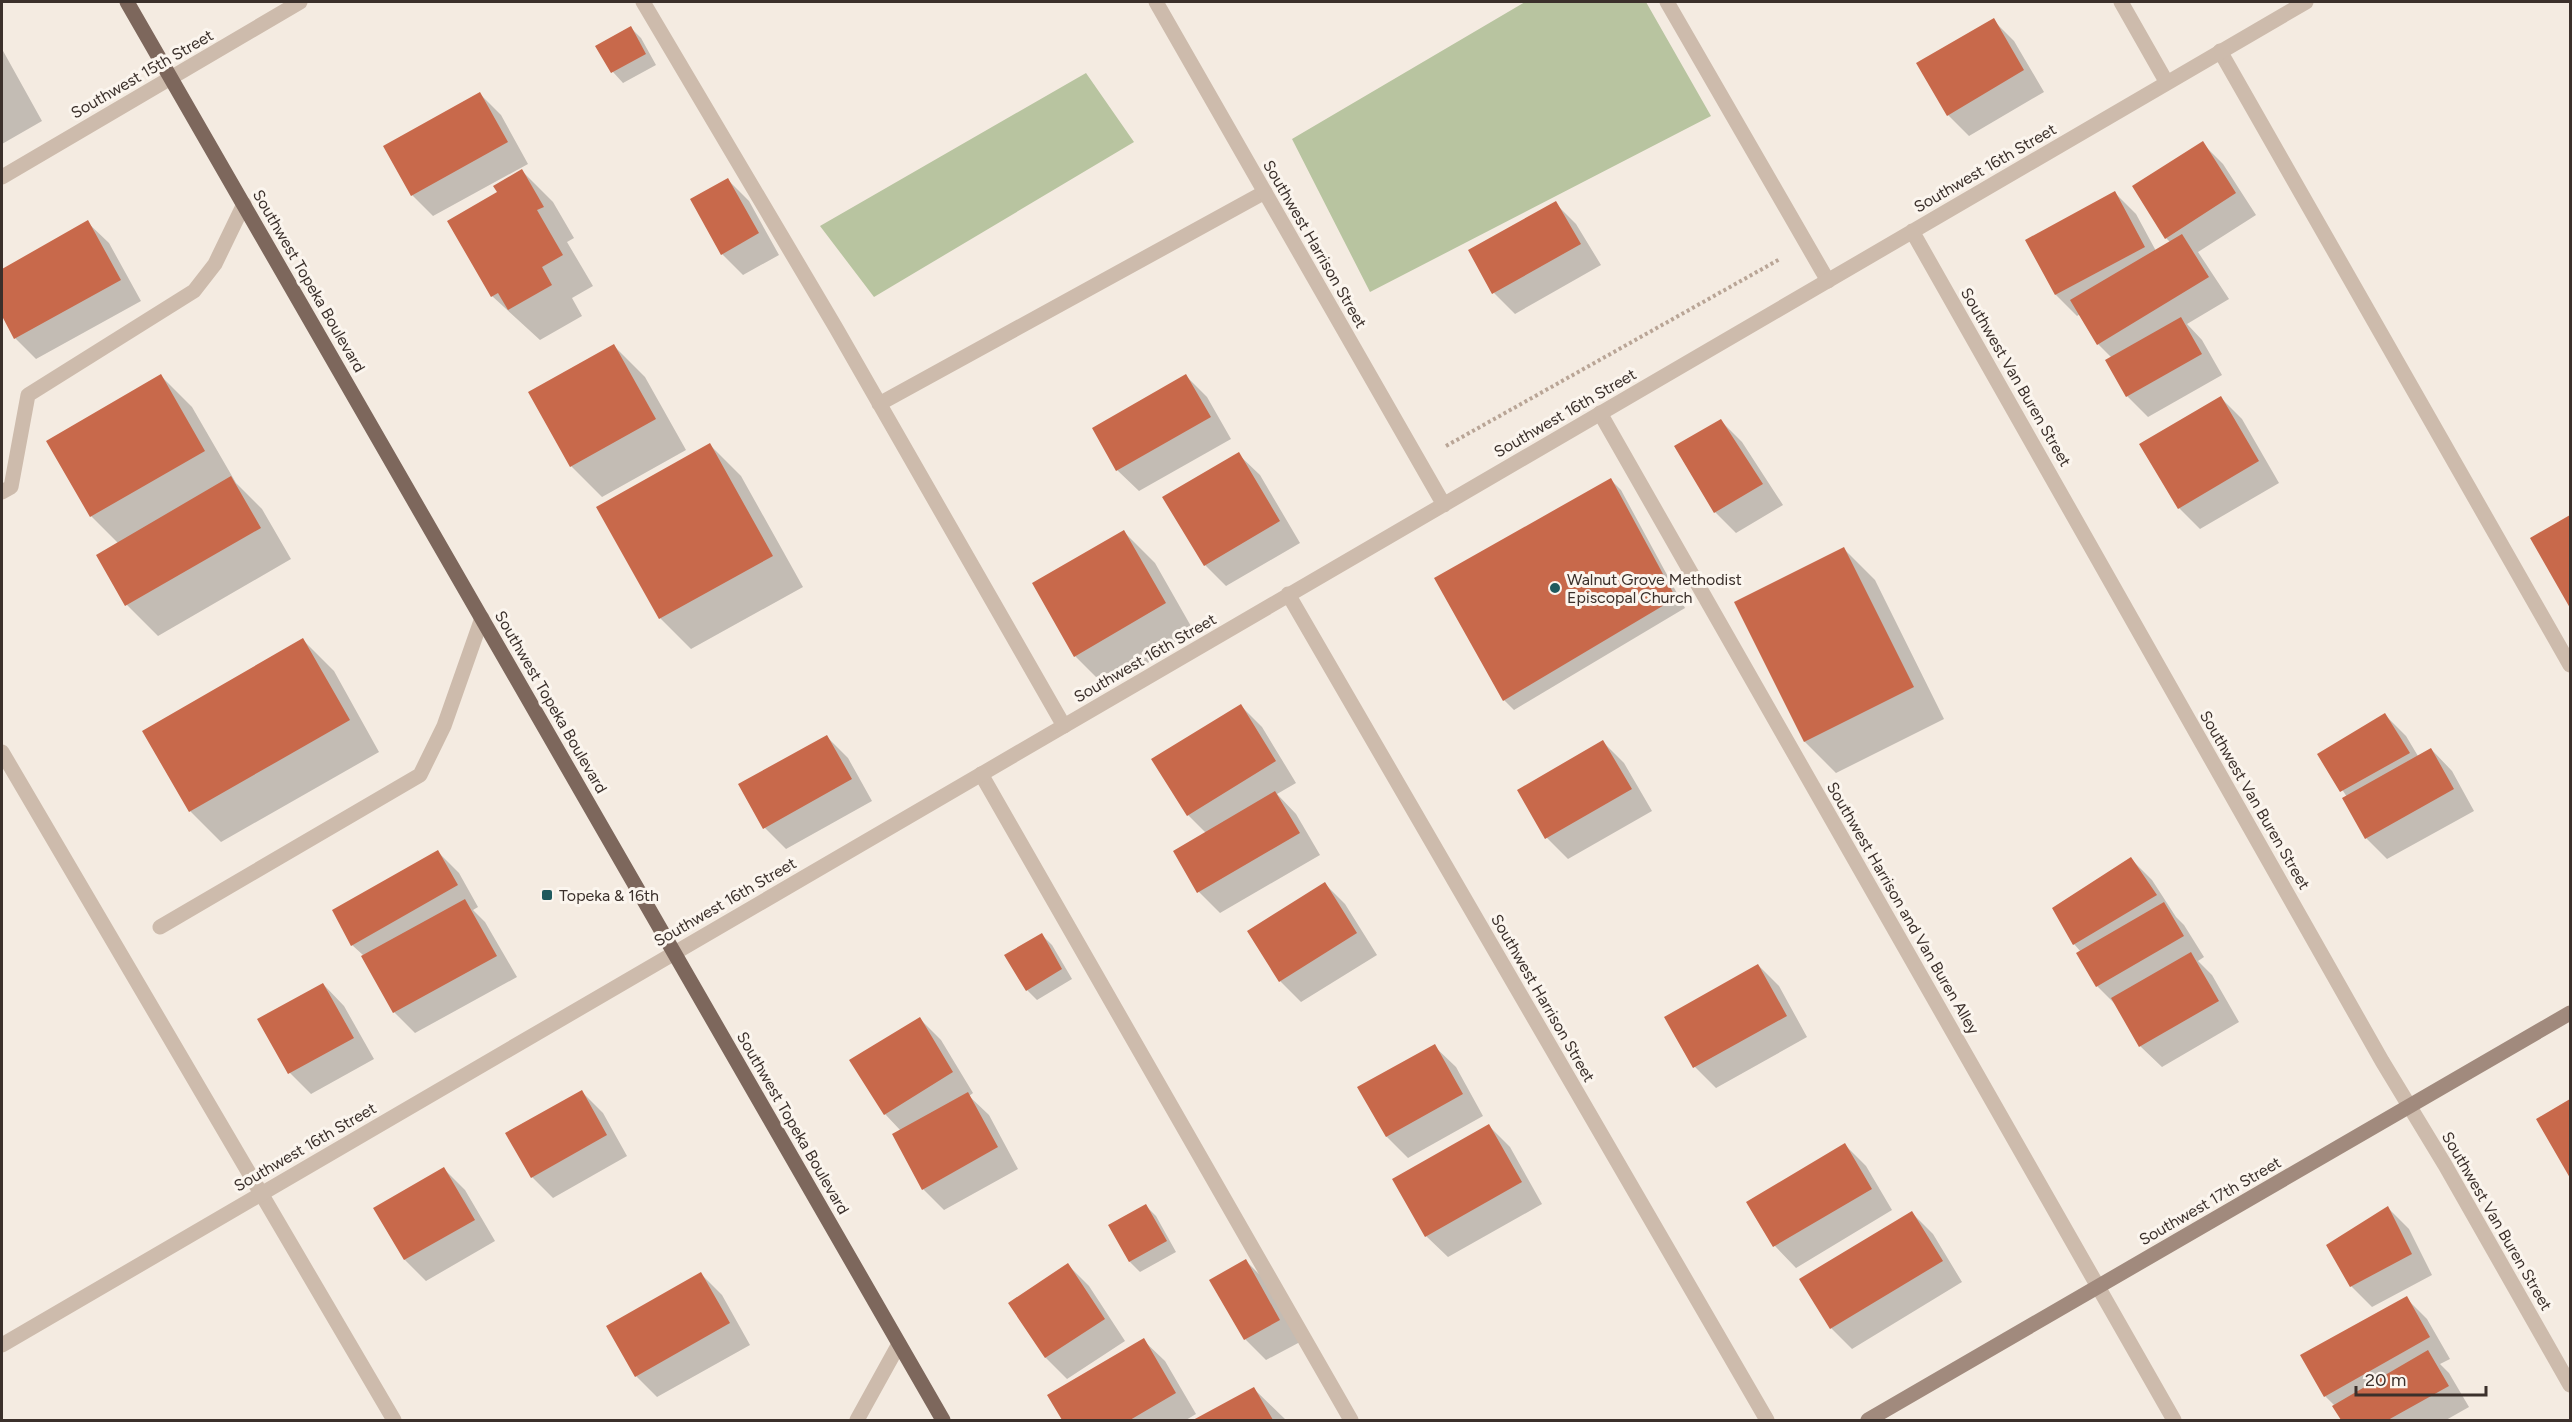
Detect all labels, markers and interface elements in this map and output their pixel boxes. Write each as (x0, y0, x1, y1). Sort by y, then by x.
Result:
street label: Southwest 15th Street (68, 26, 216, 122)
street label: Southwest 16th Street (1911, 120, 2059, 216)
street label: Southwest Harrison Street (1259, 157, 1371, 331)
street label: Southwest Topeka Boulevard (249, 186, 369, 376)
street label: Southwest Van Buren Street (1957, 284, 2075, 470)
street label: Southwest 16th Street (1491, 365, 1639, 461)
place label: Walnut Grove Methodist Episcopal Church (1567, 570, 1742, 607)
marker: Walnut Grove Methodist Episcopal Church (1548, 581, 1562, 595)
street label: Southwest Topeka Boulevard (491, 607, 611, 797)
street label: Southwest 16th Street (1071, 610, 1219, 706)
street label: Southwest Van Buren Street (2196, 707, 2314, 893)
street label: Southwest Harrison and Van Buren Alley (1823, 778, 1984, 1038)
street label: Southwest 16th Street (651, 854, 799, 950)
place label: Topeka & 16th (559, 886, 659, 905)
marker: Topeka & 16th (540, 888, 554, 902)
street label: Southwest Harrison Street (1487, 911, 1599, 1085)
street label: Southwest Topeka Boulevard (733, 1028, 853, 1218)
street label: Southwest 16th Street (231, 1099, 379, 1195)
street label: Southwest Van Buren Street (2438, 1128, 2556, 1314)
street label: Southwest 17th Street (2136, 1153, 2284, 1249)
scale bar (2356, 1359, 2486, 1397)
text: 20 m (2365, 1369, 2406, 1391)

